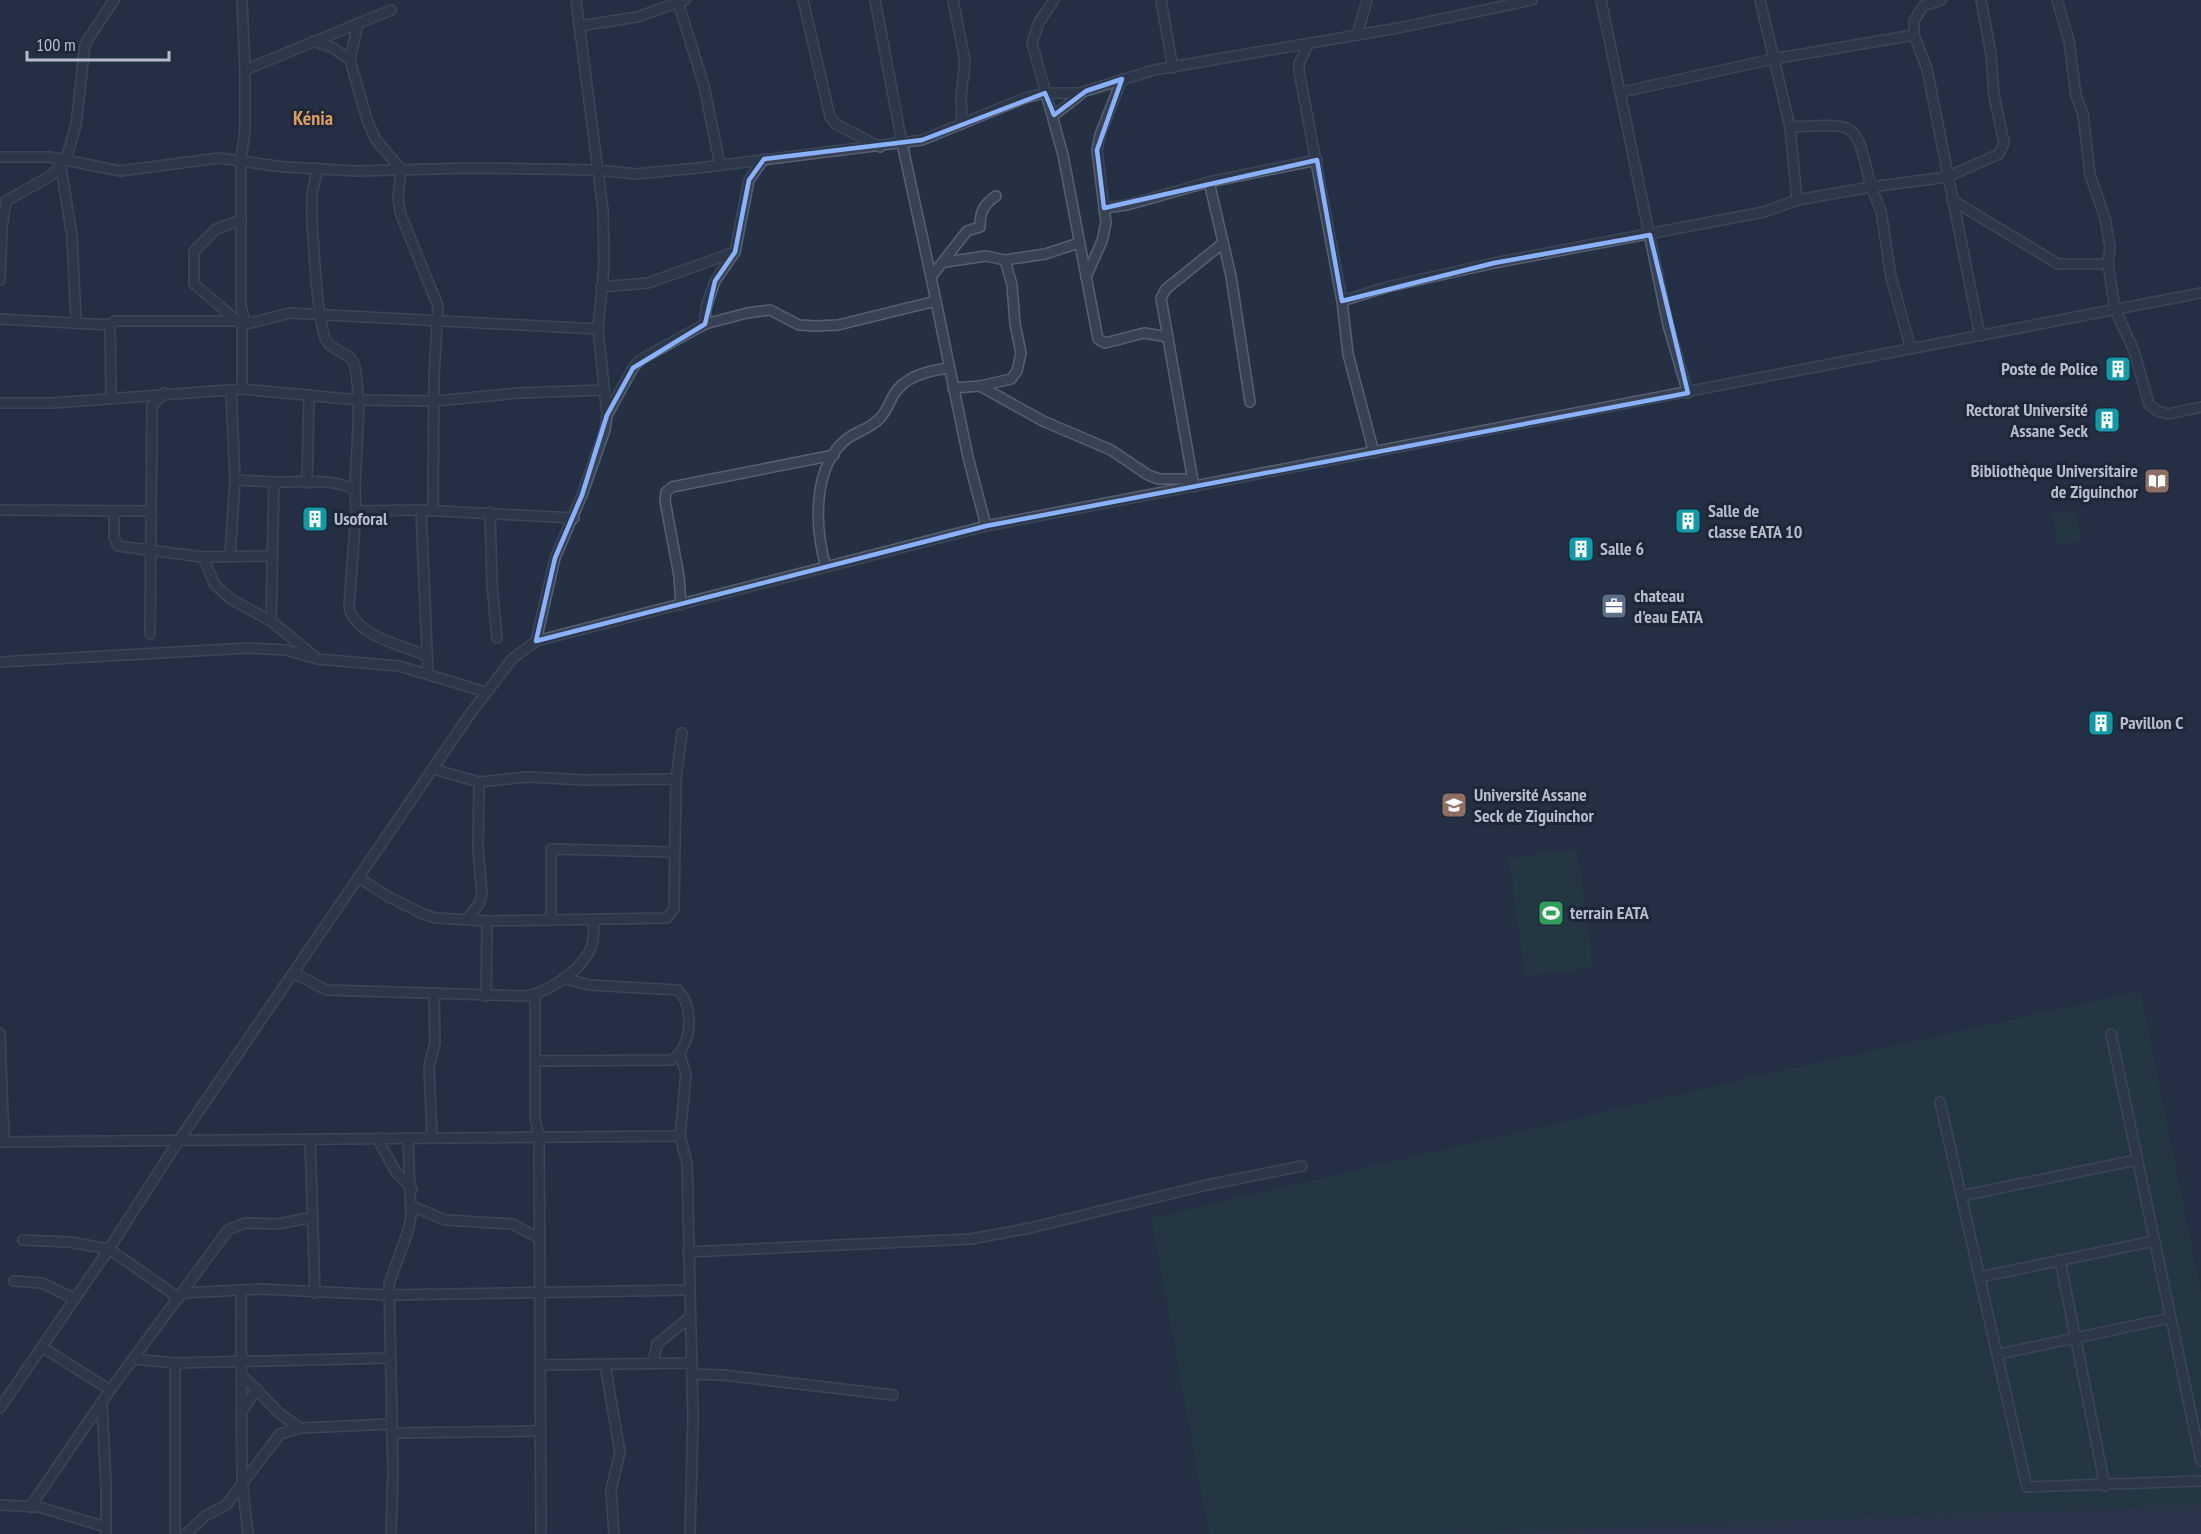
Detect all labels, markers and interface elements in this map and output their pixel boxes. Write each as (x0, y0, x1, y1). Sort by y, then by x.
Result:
scale bar (27, 24, 170, 62)
text: 100 m (36, 33, 76, 56)
district label: Kénia (293, 105, 333, 131)
building icon: Poste de Police (2103, 354, 2133, 384)
place label: Poste de Police (2001, 357, 2098, 380)
place label: Rectorat Université Assane Seck (1966, 398, 2089, 442)
building icon: Rectorat Université Assane Seck (2092, 405, 2122, 435)
place label: Bibliothèque Universitaire de Ziguinchor (1971, 459, 2139, 503)
library icon: Bibliothèque Universitaire de Ziguinchor (2142, 466, 2172, 496)
place label: Salle de classe EATA 10 (1708, 499, 1802, 543)
building icon: Usoforal (300, 504, 330, 534)
building icon: Salle de classe EATA 10 (1673, 506, 1703, 536)
place label: Usoforal (334, 507, 388, 530)
building icon: Salle 6 (1566, 534, 1596, 564)
place label: Salle 6 (1600, 537, 1644, 560)
place label: chateau d'eau EATA (1634, 584, 1704, 628)
office icon: chateau d'eau EATA (1599, 591, 1629, 621)
building icon: Pavillon C (2086, 708, 2116, 738)
place label: Pavillon C (2120, 711, 2183, 734)
place label: Université Assane Seck de Ziguinchor (1474, 783, 1594, 827)
school or university icon: Université Assane Seck de Ziguinchor (1439, 790, 1469, 820)
sports icon: terrain EATA (1536, 898, 1566, 928)
place label: terrain EATA (1570, 901, 1650, 924)

